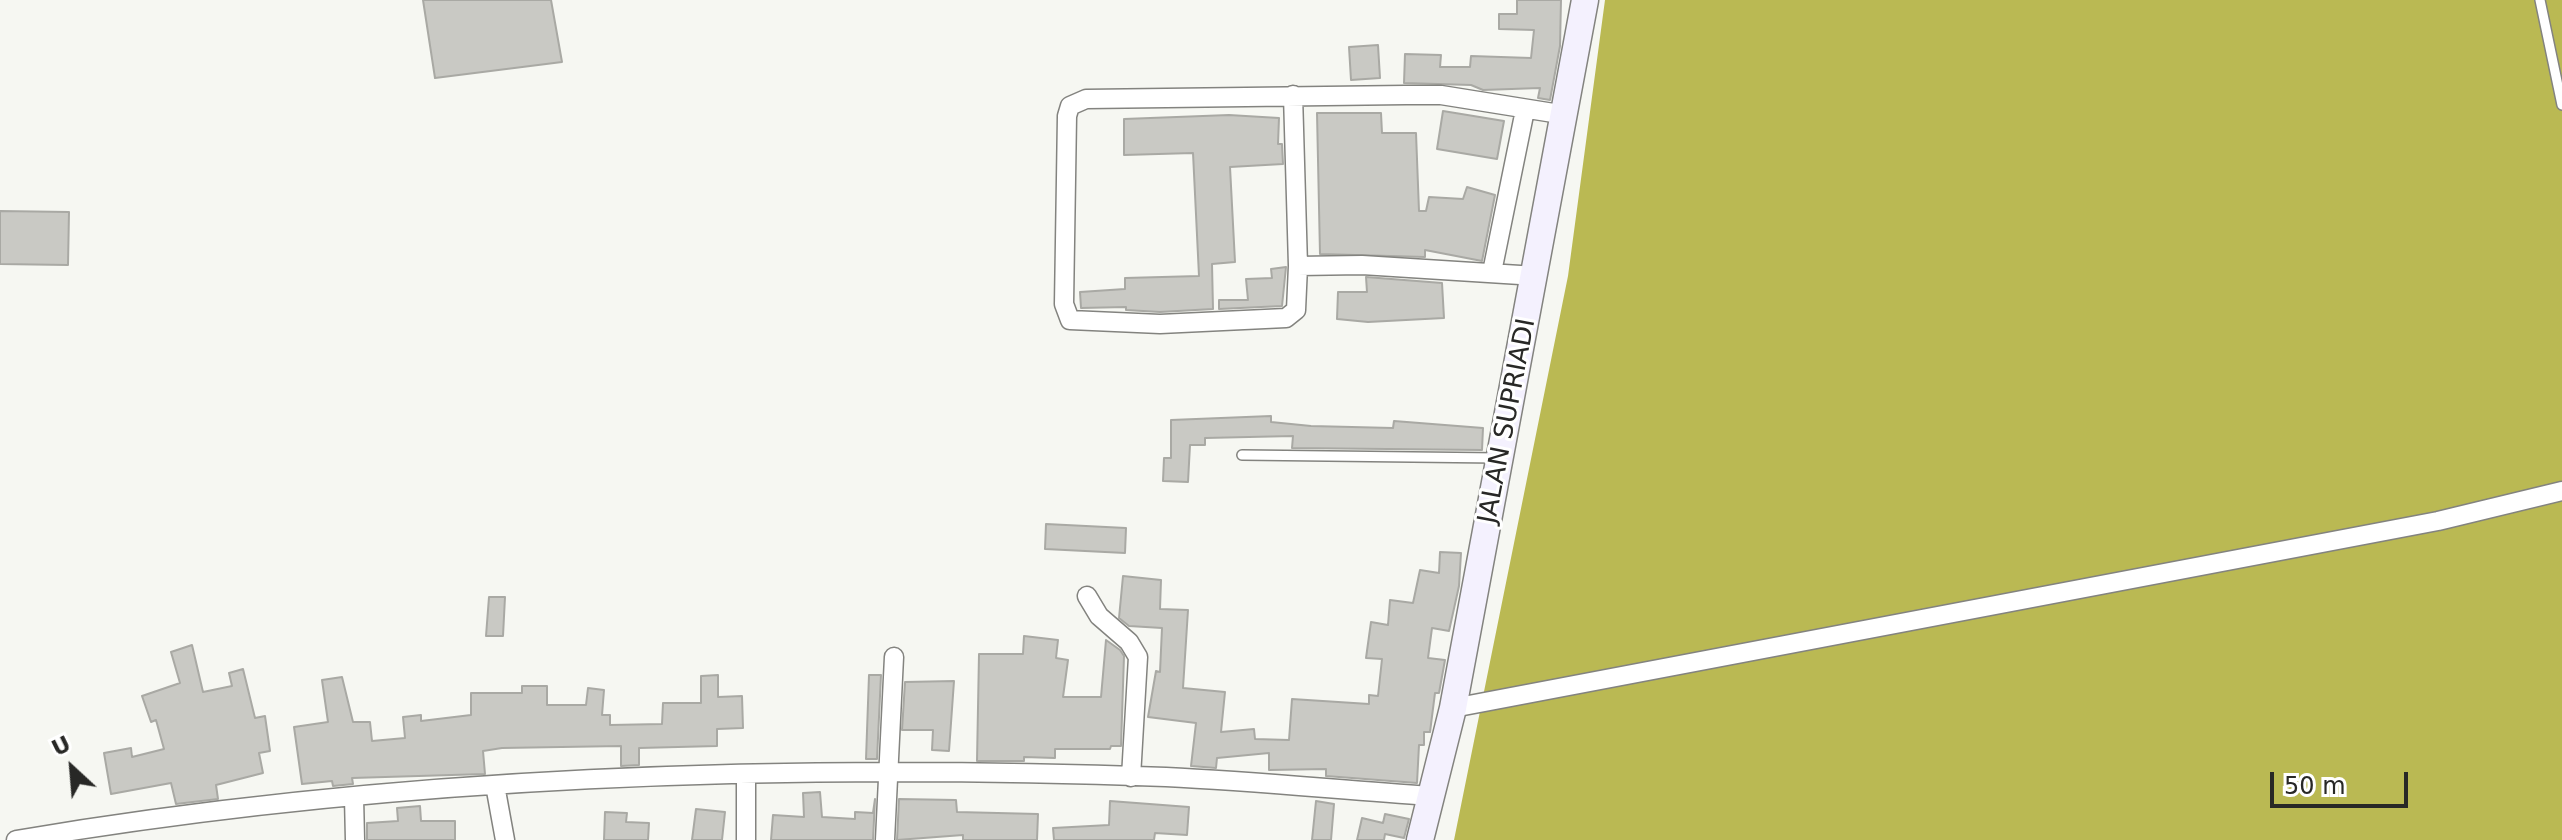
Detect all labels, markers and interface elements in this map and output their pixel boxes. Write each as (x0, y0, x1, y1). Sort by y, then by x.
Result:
street label: JALAN SUPRIADI (1473, 316, 1543, 526)
north arrow (32, 728, 112, 808)
text: U (48, 731, 75, 761)
scale bar (2274, 756, 2412, 806)
text: 50 m (2284, 772, 2346, 800)

